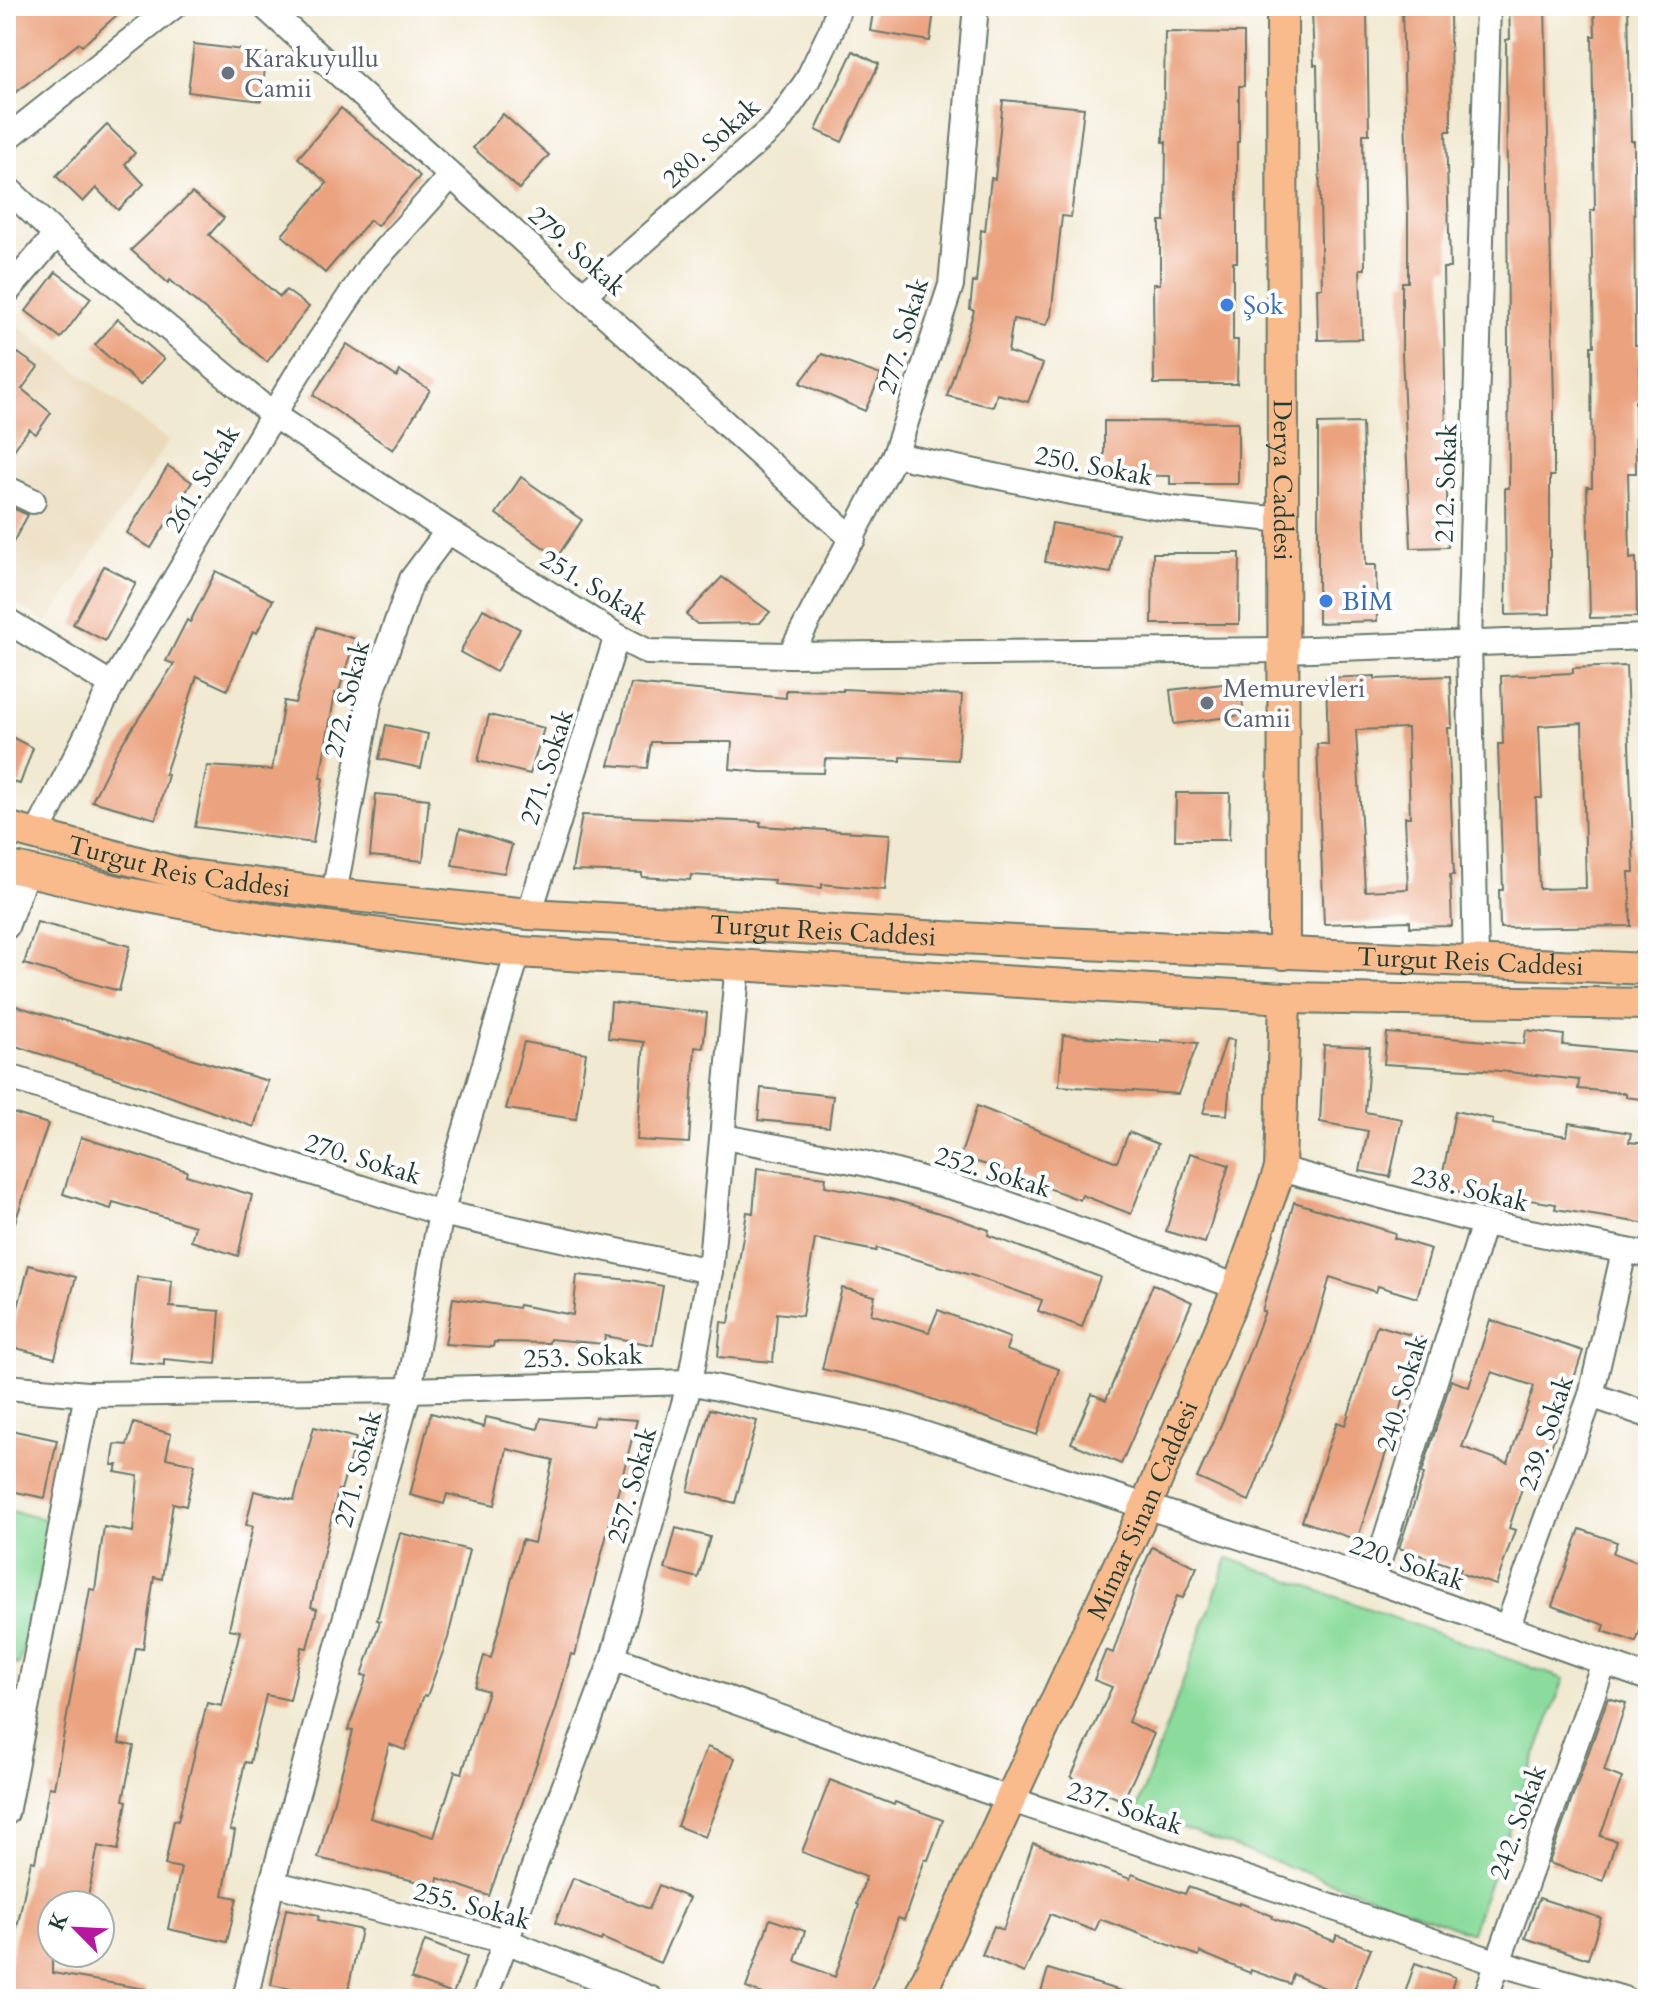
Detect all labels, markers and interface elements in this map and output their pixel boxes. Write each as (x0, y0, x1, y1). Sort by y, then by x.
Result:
place label: Karakuyullu Camii (244, 41, 379, 106)
marker: Karakuyullu Camii (219, 64, 237, 82)
street label: 280. Sokak (655, 90, 767, 196)
street label: 279. Sokak (521, 198, 633, 304)
street label: 277. Sokak (869, 274, 937, 398)
place label: Şok (1243, 288, 1284, 323)
marker: Şok (1218, 296, 1236, 314)
street label: Derya Caddesi (1265, 399, 1301, 561)
street label: 261. Sokak (156, 419, 248, 539)
street label: 212. Sokak (1426, 423, 1466, 543)
street label: 250. Sokak (1032, 437, 1156, 495)
street label: 251. Sokak (534, 541, 654, 633)
place label: BİM (1342, 584, 1393, 619)
marker: BİM (1317, 592, 1335, 610)
street label: 272. Sokak (316, 637, 378, 761)
place label: Memurevleri Camii (1223, 671, 1365, 736)
marker: Memurevleri Camii (1198, 694, 1216, 712)
street label: 271. Sokak (512, 705, 582, 829)
street label: Turgut Reis Caddesi (64, 827, 292, 906)
street label: Turgut Reis Caddesi (709, 907, 937, 954)
street label: Turgut Reis Caddesi (1356, 939, 1584, 984)
street label: 270. Sokak (301, 1125, 425, 1193)
street label: 252. Sokak (931, 1138, 1055, 1206)
street label: 238. Sokak (1408, 1158, 1532, 1220)
street label: 240. Sokak (1368, 1331, 1436, 1455)
street label: 253. Sokak (523, 1337, 643, 1377)
street label: 239. Sokak (1510, 1371, 1582, 1495)
street label: Mimar Sinan Caddesi (1078, 1395, 1206, 1625)
street label: 271. Sokak (326, 1407, 390, 1531)
street label: 257. Sokak (599, 1423, 665, 1547)
street label: 220. Sokak (1345, 1527, 1469, 1599)
street label: 242. Sokak (1481, 1760, 1555, 1884)
street label: 237. Sokak (1063, 1773, 1187, 1843)
street label: 255. Sokak (410, 1874, 534, 1938)
north arrow (36, 1889, 116, 1969)
text: K (41, 1907, 76, 1936)

